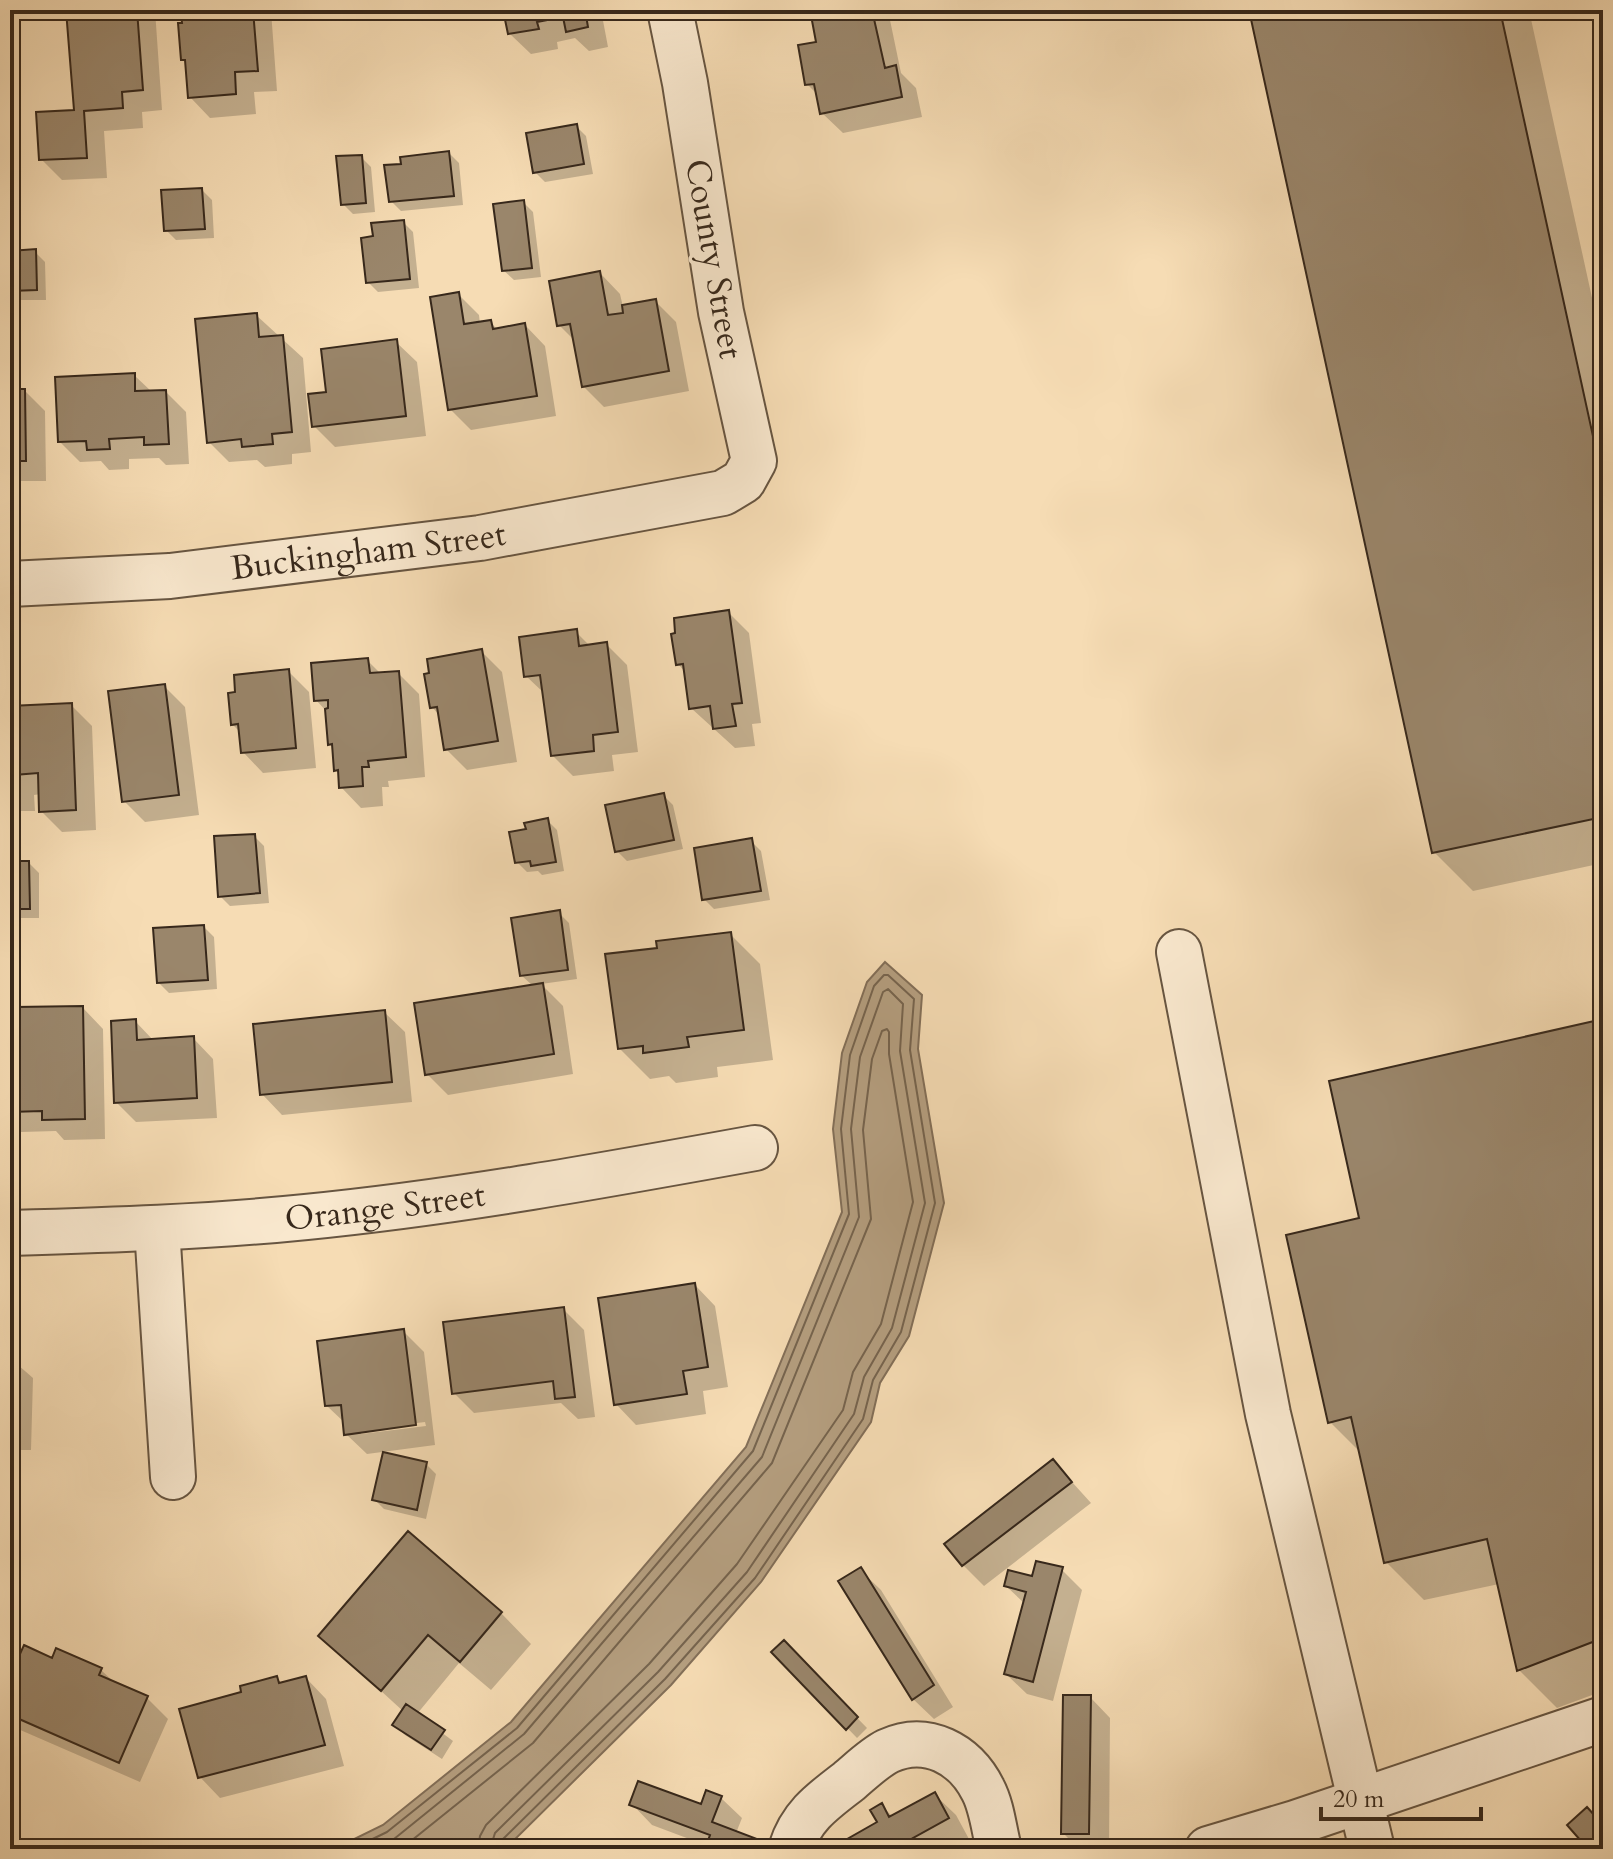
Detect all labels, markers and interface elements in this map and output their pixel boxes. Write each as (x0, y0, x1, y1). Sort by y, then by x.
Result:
street label: County Street (674, 156, 754, 363)
street label: Buckingham Street (228, 511, 510, 591)
street label: Orange Street (283, 1171, 488, 1242)
scale bar (1321, 1771, 1481, 1821)
text: 20 m (1333, 1783, 1385, 1816)

